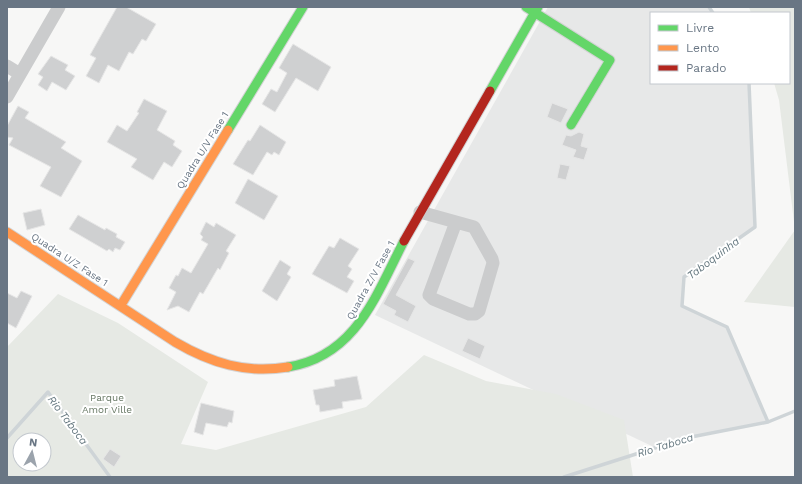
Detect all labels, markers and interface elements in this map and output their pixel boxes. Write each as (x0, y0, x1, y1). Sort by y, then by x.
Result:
legend (650, 12, 790, 84)
text: Livre (686, 21, 714, 35)
text: Lento (686, 41, 720, 55)
text: Parado (686, 61, 726, 75)
street label: Quadra U/V Fase 1 (174, 110, 231, 191)
street label: Quadra U/Z Fase 1 (30, 231, 110, 288)
water label: Taboquinha (685, 234, 742, 282)
street label: Quadra Z/V Fase 1 (344, 239, 397, 321)
park label: Parque Amor Ville (82, 392, 132, 415)
water label: Rio Taboca (45, 393, 90, 448)
water label: Rio Taboca (636, 431, 695, 460)
north arrow (12, 432, 52, 472)
text: N (28, 436, 38, 450)

